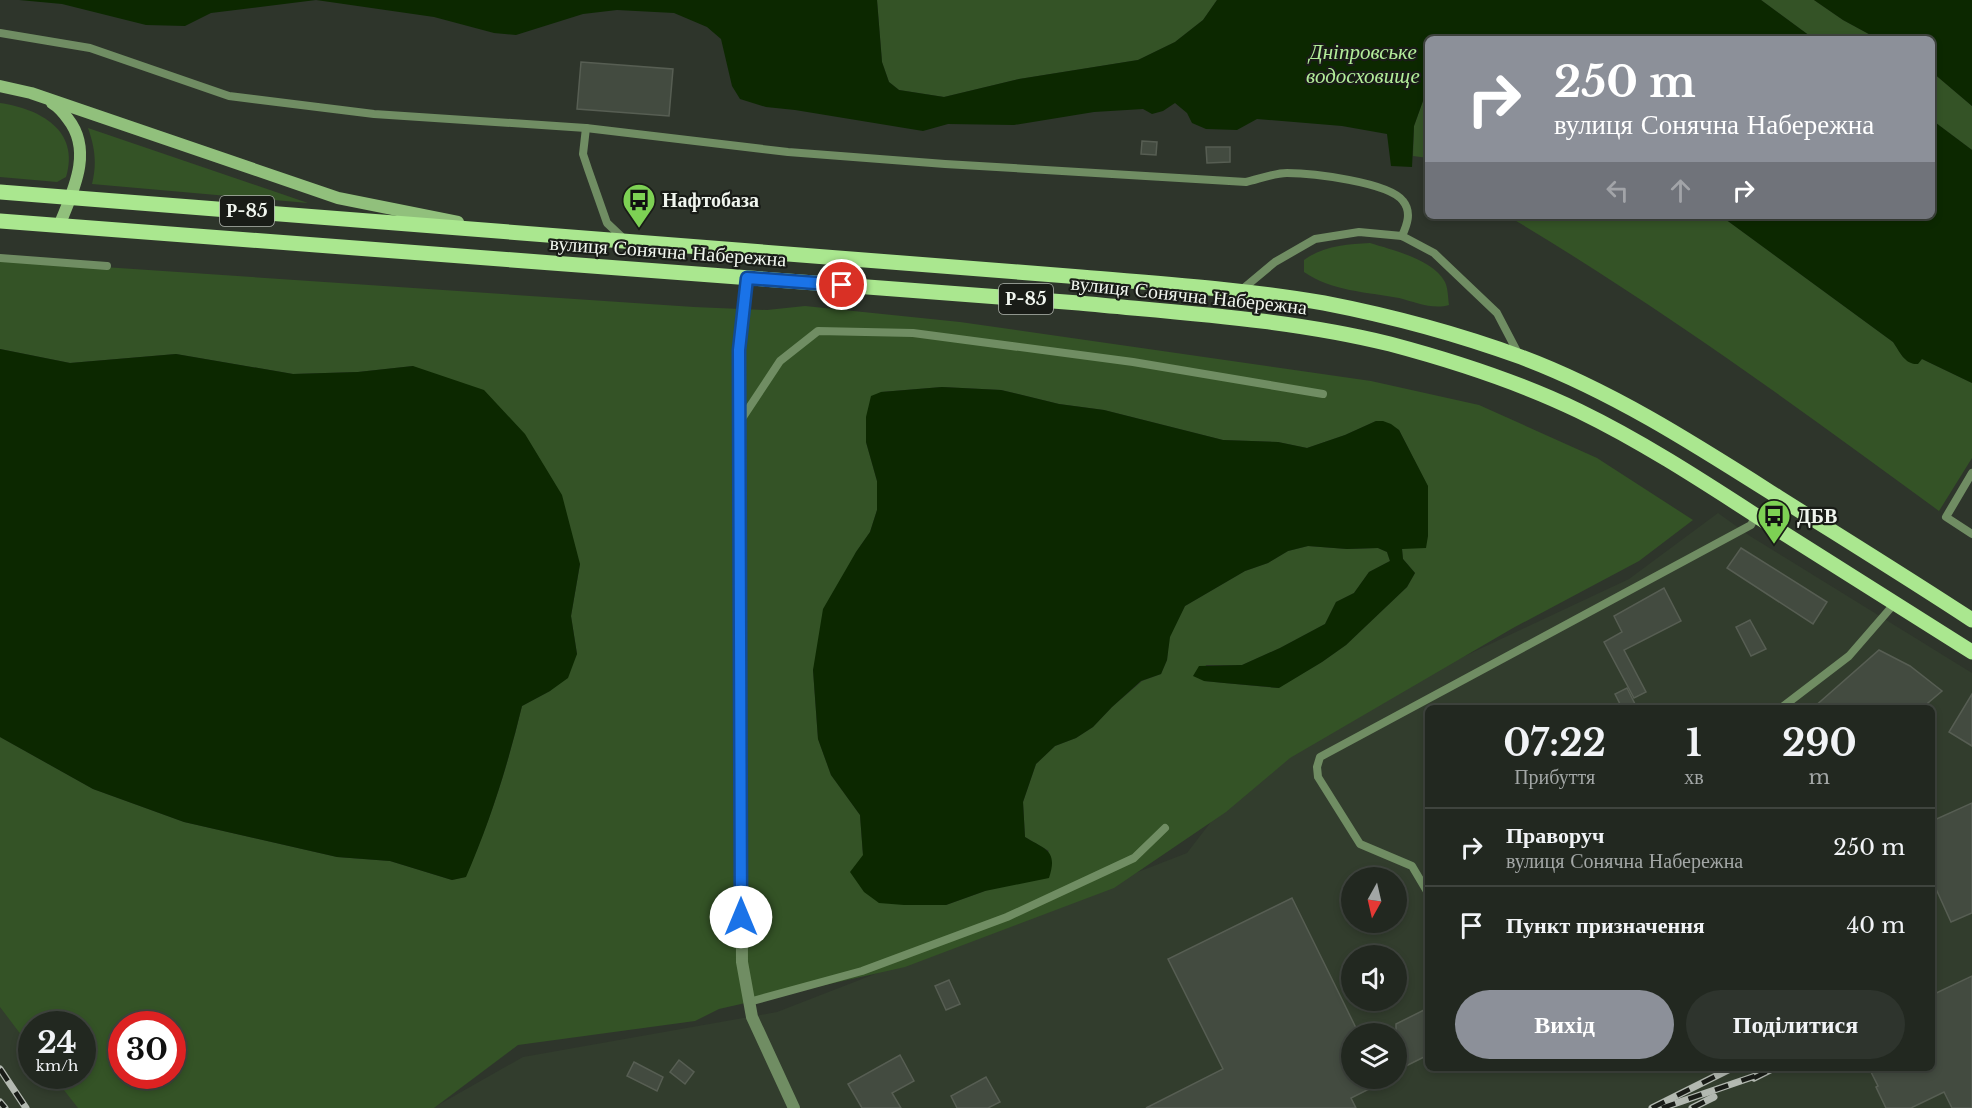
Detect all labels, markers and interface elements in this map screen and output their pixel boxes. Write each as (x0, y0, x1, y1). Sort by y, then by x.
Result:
water label: Дніпровське водосховище (1306, 39, 1420, 89)
text: 250 m (1554, 56, 1696, 108)
icon: right (1455, 60, 1533, 138)
text: вулиця Сонячна Набережна (1554, 108, 1874, 141)
icon: left (1601, 174, 1634, 207)
icon: ahead (1664, 174, 1697, 207)
icon: right (1727, 174, 1760, 207)
bus stop icon: Нафтобаза (621, 182, 657, 229)
place label: Нафтобаза (662, 188, 759, 212)
road number: Р-85 (220, 196, 274, 226)
street label: вулиця Сонячна Набережна (549, 231, 787, 271)
pin (816, 259, 867, 310)
icon: arrive (825, 268, 858, 301)
street label: вулиця Сонячна Набережна (1070, 271, 1308, 319)
road number: Р-85 (999, 284, 1053, 314)
bus stop icon: ДБВ (1756, 498, 1792, 545)
place label: ДБВ (1797, 504, 1837, 528)
text: 07:22 (1503, 721, 1606, 766)
text: 1 (1686, 721, 1702, 766)
text: 290 (1782, 721, 1857, 766)
text: Прибуття (1514, 765, 1595, 789)
text: хв (1684, 765, 1704, 789)
text: m (1809, 765, 1830, 789)
text: Праворуч (1506, 822, 1604, 849)
icon: right (1455, 831, 1488, 864)
text: 250 m (1833, 834, 1905, 861)
text: вулиця Сонячна Набережна (1506, 849, 1743, 873)
north arrow (1341, 867, 1407, 933)
map controls (1341, 867, 1407, 1089)
position arrow (709, 885, 773, 949)
icon: arrive (1455, 909, 1488, 942)
text: Пункт призначення (1506, 912, 1705, 939)
text: 40 m (1847, 912, 1905, 939)
button: sound (1341, 945, 1407, 1011)
button: Вихід (1455, 990, 1674, 1059)
button: Поділитися (1686, 990, 1905, 1059)
speed limit sign: 30 (108, 1011, 186, 1089)
button: layers (1341, 1023, 1407, 1089)
text: 24 (37, 1024, 77, 1061)
text: km/h (36, 1056, 78, 1075)

